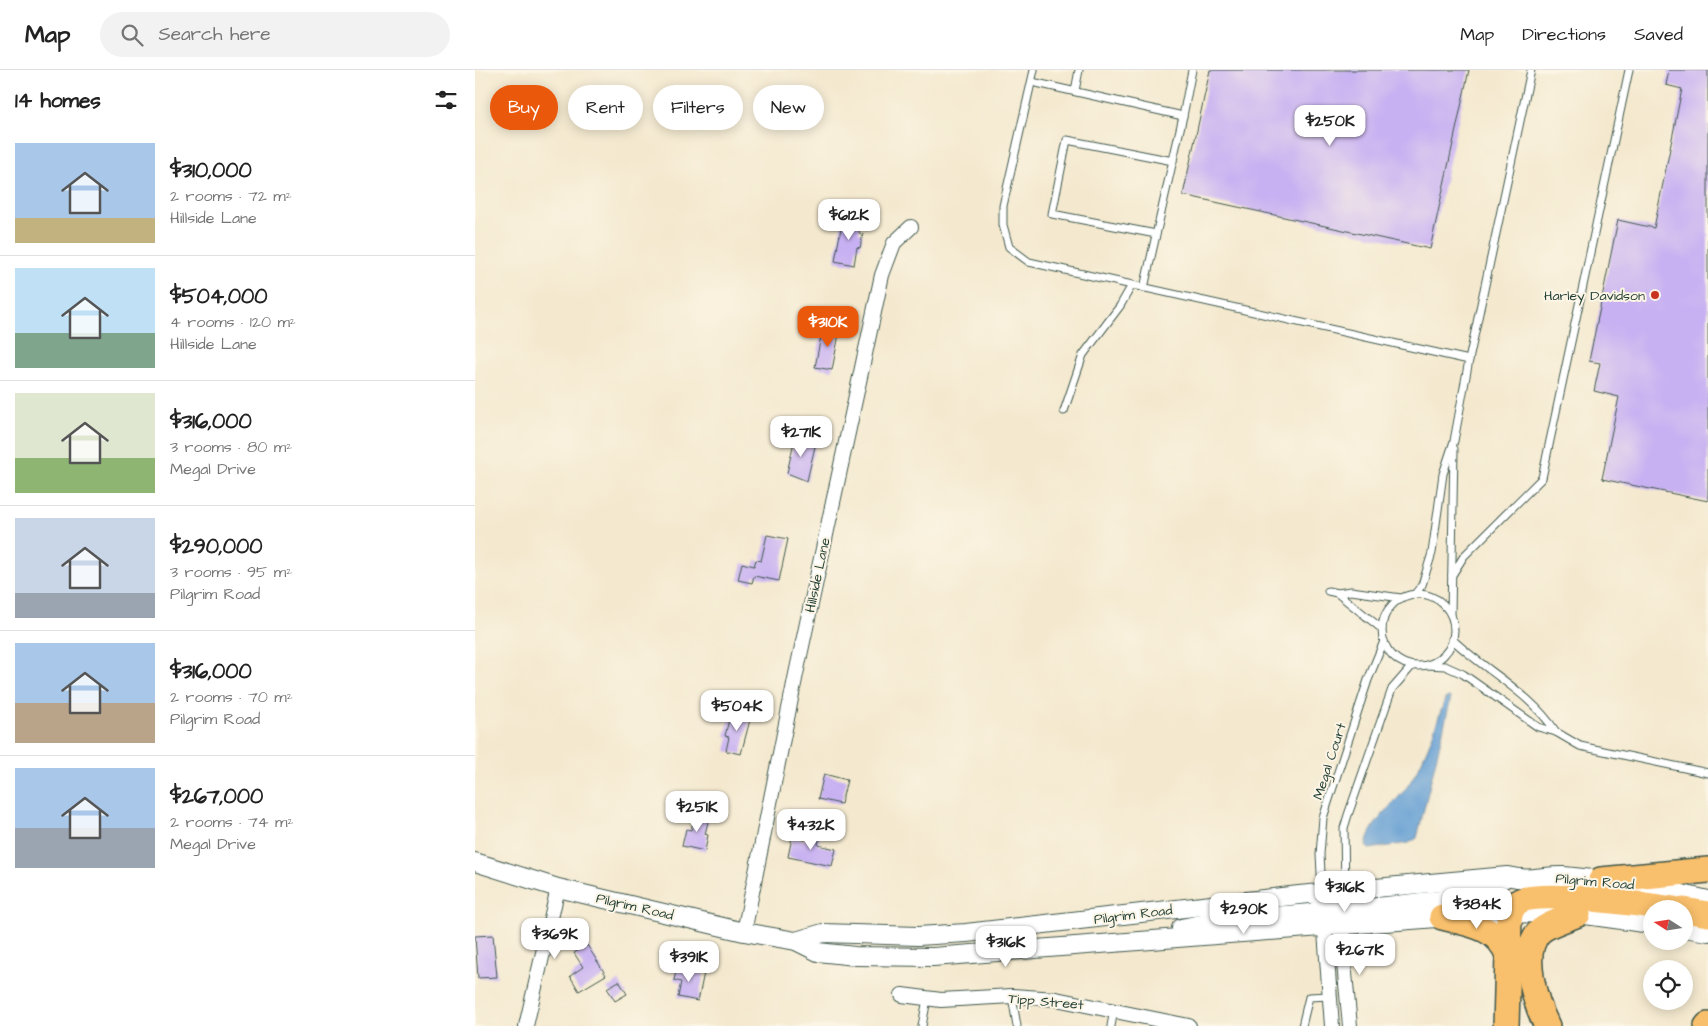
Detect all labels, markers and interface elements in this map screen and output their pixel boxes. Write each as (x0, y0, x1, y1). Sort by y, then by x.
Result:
search box (100, 12, 450, 57)
text: Map (25, 18, 70, 52)
icon: search (118, 21, 146, 49)
text: Search here (158, 21, 271, 48)
text: Map (1460, 22, 1494, 47)
text: Directions (1522, 22, 1606, 47)
text: Saved (1634, 22, 1683, 47)
chip: Buy (490, 85, 558, 130)
chip: Rent (568, 85, 643, 130)
chip: Filters (653, 85, 743, 130)
chip: New (753, 85, 824, 130)
text: 14 homes (15, 86, 101, 115)
icon: filters (432, 86, 460, 114)
pin: $250K (1295, 104, 1365, 147)
text: $250K (1305, 110, 1355, 132)
text: $310,000 (170, 156, 252, 185)
icon: home (55, 163, 115, 223)
text: 2 rooms · 72 m² (170, 185, 292, 207)
pin: $612K (814, 198, 884, 241)
text: $612K (829, 204, 869, 226)
text: Hillside Lane (170, 207, 257, 229)
text: $504,000 (170, 282, 268, 311)
place label: Harley Davidson (1544, 286, 1645, 306)
icon: home (55, 288, 115, 348)
marker: Harley Davidson (1649, 289, 1661, 301)
pin: $310K (793, 306, 863, 348)
text: 4 rooms · 120 m² (170, 311, 296, 333)
text: $310K (809, 311, 847, 333)
text: Hillside Lane (170, 333, 257, 355)
text: $316,000 (170, 407, 252, 436)
icon: home (55, 413, 115, 473)
pin: $271K (766, 416, 836, 458)
text: $271K (781, 421, 821, 443)
text: 3 rooms · 80 m² (170, 436, 292, 458)
text: Megal Drive (170, 458, 256, 480)
text: $290,000 (170, 532, 262, 561)
street label: Hillside Lane (800, 536, 836, 614)
icon: home (55, 538, 115, 598)
text: 3 rooms · 95 m² (170, 561, 292, 583)
text: Pilgrim Road (170, 583, 260, 605)
text: $316,000 (170, 657, 252, 686)
icon: home (55, 663, 115, 723)
text: 2 rooms · 70 m² (170, 686, 293, 708)
pin: $504K (702, 690, 772, 732)
text: $504K (712, 695, 762, 717)
text: Pilgrim Road (170, 708, 260, 730)
street label: Megal Court (1308, 720, 1352, 802)
text: $267,000 (170, 782, 263, 811)
icon: home (55, 788, 115, 848)
pin: $251K (662, 790, 732, 833)
text: $251K (676, 796, 718, 818)
pin: $432K (776, 808, 846, 851)
text: 2 rooms · 74 m² (170, 811, 294, 833)
text: $432K (788, 814, 834, 836)
text: Megal Drive (170, 833, 256, 855)
street label: Pilgrim Road (1555, 869, 1635, 895)
pin: $316K (1310, 870, 1380, 913)
text: $316K (1326, 876, 1364, 898)
street label: Pilgrim Road (594, 888, 675, 926)
pin: $384K (1442, 888, 1512, 930)
pin: $290K (1209, 892, 1279, 935)
text: $384K (1453, 893, 1501, 915)
text: $290K (1221, 898, 1267, 920)
street label: Pilgrim Road (1093, 900, 1174, 930)
north arrow (1643, 900, 1693, 950)
map controls (1643, 900, 1693, 1010)
pin: $369K (520, 918, 590, 960)
text: $369K (532, 923, 578, 945)
pin: $316K (971, 926, 1041, 968)
text: $316K (987, 931, 1025, 953)
pin: $267K (1325, 934, 1395, 976)
text: $267K (1336, 939, 1384, 961)
pin: $391K (654, 940, 724, 983)
text: $391K (670, 946, 708, 968)
button: locate (1643, 960, 1693, 1010)
street label: Tipp Street (1008, 989, 1085, 1015)

